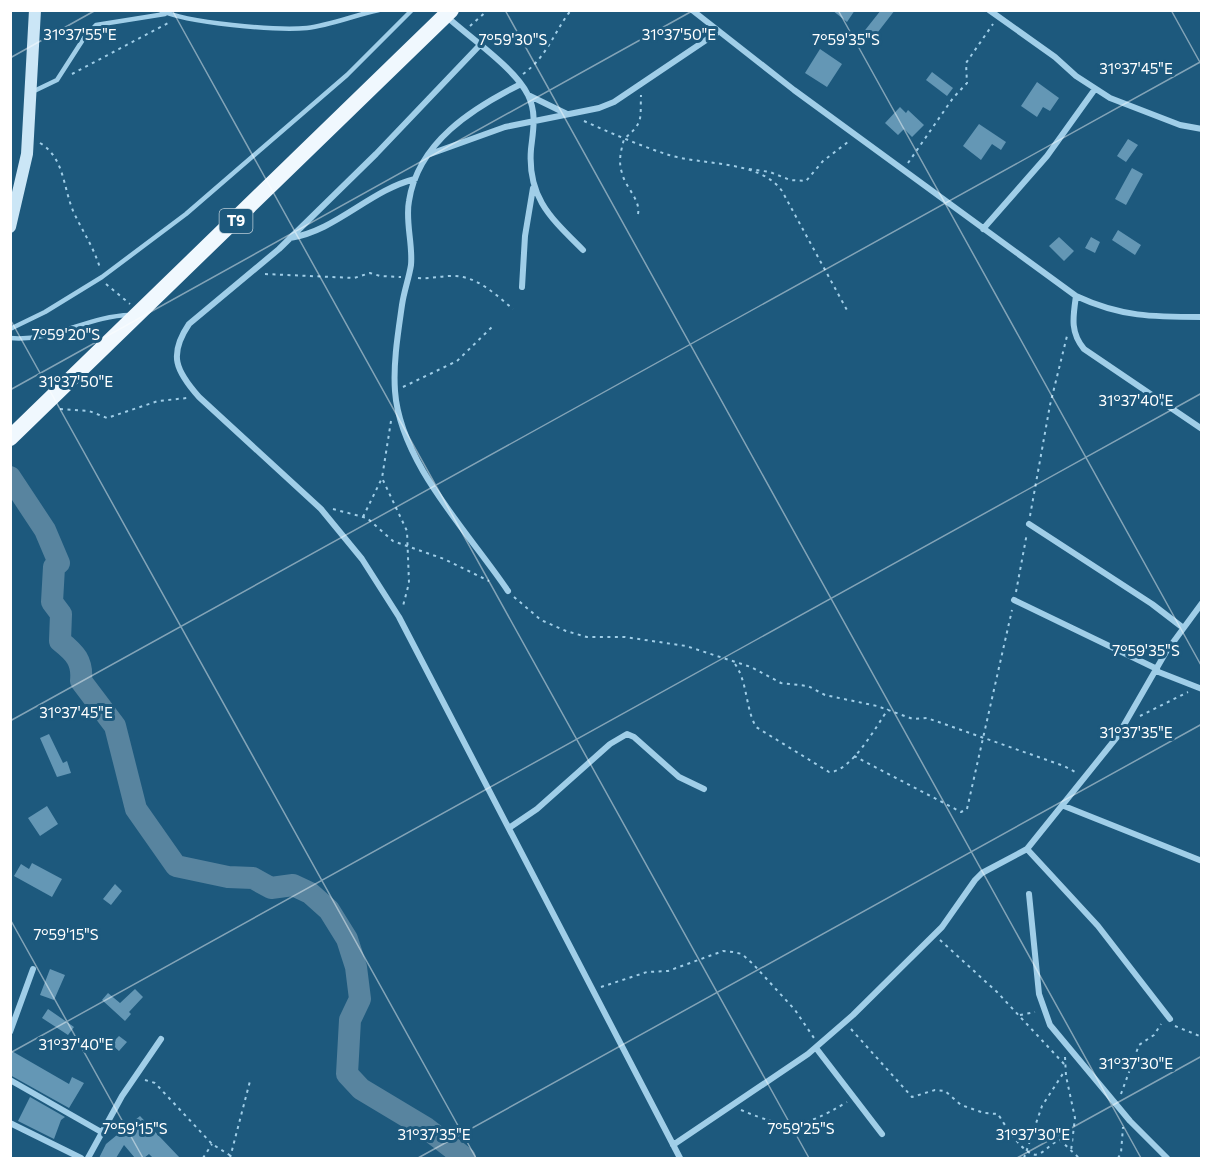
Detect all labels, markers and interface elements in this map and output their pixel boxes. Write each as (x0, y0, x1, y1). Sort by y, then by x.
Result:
text: 31°37'55"E (43, 25, 117, 43)
text: 31°37'50"E (642, 25, 716, 43)
text: 7°59'30"S (479, 30, 547, 48)
text: 7°59'35"S (812, 30, 880, 48)
text: 31°37'45"E (1099, 59, 1173, 77)
road number: T9 (220, 209, 252, 233)
text: 7°59'20"S (32, 325, 100, 343)
text: 31°37'50"E (39, 372, 113, 390)
text: 31°37'40"E (1099, 391, 1174, 409)
text: 7°59'35"S (1112, 641, 1180, 659)
text: 31°37'45"E (39, 703, 113, 721)
text: 31°37'35"E (1099, 723, 1173, 741)
text: 7°59'15"S (33, 925, 99, 943)
text: 31°37'40"E (39, 1035, 114, 1053)
text: 31°37'30"E (1099, 1054, 1173, 1072)
text: 7°59'15"S (102, 1119, 168, 1137)
text: 7°59'25"S (767, 1119, 835, 1137)
text: 31°37'35"E (397, 1125, 471, 1143)
text: 31°37'30"E (996, 1125, 1070, 1143)

